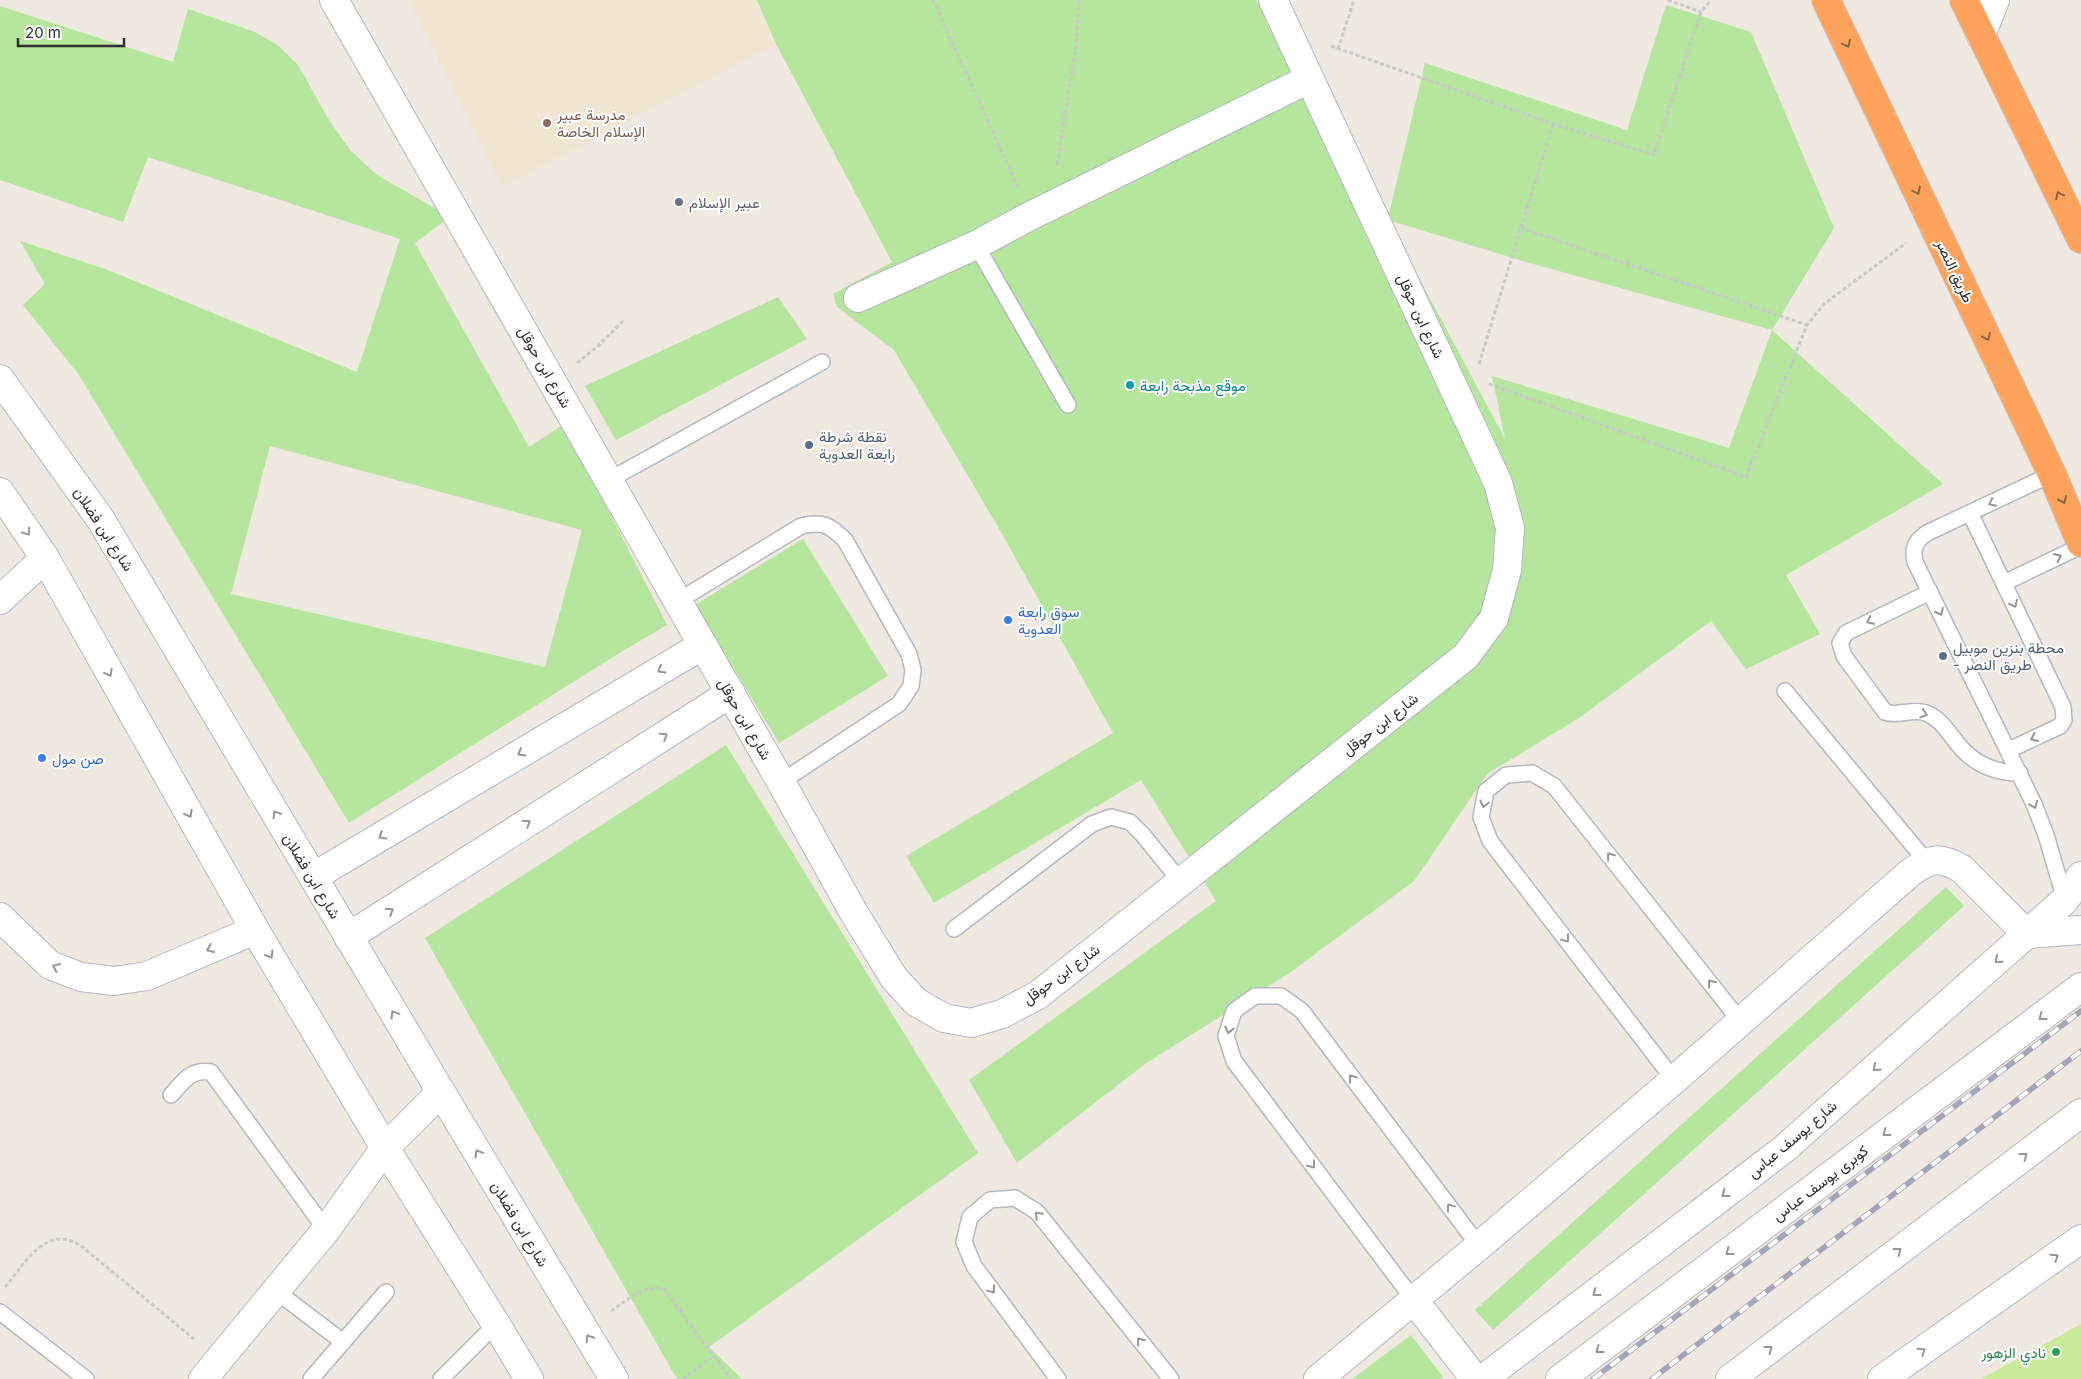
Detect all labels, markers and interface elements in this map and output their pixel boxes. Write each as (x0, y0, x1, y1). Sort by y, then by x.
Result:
scale bar (18, 15, 124, 47)
text: 20 m (25, 23, 61, 42)
one-way arrow (1841, 39, 1851, 48)
place label: مدرسة عبير الإسلام الخاصة (556, 105, 645, 142)
marker: مدرسة عبير الإسلام الخاصة (541, 117, 553, 129)
one-way arrow (1911, 186, 1921, 195)
one-way arrow (2055, 191, 2066, 200)
place label: عبير الإسلام (689, 193, 760, 213)
marker: عبير الإسلام (673, 196, 685, 208)
street label: طريق النصر (1931, 235, 1978, 306)
street label: شارع ابن حوقل (1391, 271, 1449, 362)
street label: شارع ابن حوقل (512, 323, 576, 412)
one-way arrow (1981, 332, 1991, 341)
place label: موقع مذبحة رابعة (1140, 376, 1246, 397)
marker: موقع مذبحة رابعة (1124, 379, 1136, 391)
place label: نقطة شرطة رابعة العدوية (819, 427, 895, 463)
marker: نقطة شرطة رابعة العدوية (803, 439, 815, 451)
street label: شارع ابن فضلان (68, 483, 138, 576)
one-way arrow (2057, 495, 2067, 504)
one-way arrow (1988, 496, 1997, 507)
one-way arrow (21, 527, 30, 536)
one-way arrow (2053, 552, 2062, 563)
one-way arrow (2008, 599, 2018, 608)
place label: سوق رابعة العدوية (1018, 602, 1080, 638)
one-way arrow (1934, 607, 1944, 616)
marker: سوق رابعة العدوية (1002, 614, 1014, 626)
one-way arrow (1866, 614, 1875, 625)
place label: محطة بنزين موبيل - طريق النصر (1953, 638, 2064, 675)
marker: محطة بنزين موبيل - طريق النصر (1937, 650, 1949, 662)
one-way arrow (658, 663, 667, 673)
one-way arrow (103, 667, 113, 676)
street label: شارع ابن حوقل (712, 675, 776, 764)
street label: شارع ابن حوقل (1338, 688, 1423, 761)
one-way arrow (1919, 708, 1928, 718)
one-way arrow (2030, 732, 2039, 743)
one-way arrow (658, 733, 667, 742)
one-way arrow (518, 746, 527, 756)
place label: صن مول (52, 749, 104, 769)
marker: صن مول (36, 752, 48, 764)
one-way arrow (1479, 800, 1489, 808)
one-way arrow (2028, 800, 2039, 809)
one-way arrow (183, 809, 193, 818)
one-way arrow (272, 811, 282, 820)
one-way arrow (521, 820, 530, 830)
one-way arrow (378, 829, 387, 839)
street label: شارع ابن فضلان (277, 830, 345, 923)
one-way arrow (1607, 853, 1615, 862)
one-way arrow (384, 907, 393, 917)
one-way arrow (1560, 933, 1568, 942)
street label: شارع ابن حوقل (1019, 939, 1105, 1010)
one-way arrow (206, 943, 215, 954)
one-way arrow (263, 950, 273, 959)
one-way arrow (1995, 954, 2004, 963)
one-way arrow (52, 963, 61, 973)
one-way arrow (1708, 980, 1716, 989)
one-way arrow (391, 1010, 401, 1019)
one-way arrow (2039, 1011, 2048, 1019)
one-way arrow (1224, 1025, 1235, 1034)
one-way arrow (1873, 1062, 1882, 1070)
one-way arrow (1349, 1074, 1358, 1084)
street label: شارع يوسف عباس (1743, 1096, 1842, 1184)
one-way arrow (1883, 1128, 1892, 1136)
street label: كوبرى يوسف عباس (1768, 1141, 1873, 1226)
one-way arrow (474, 1150, 484, 1159)
one-way arrow (2018, 1153, 2028, 1162)
one-way arrow (1306, 1159, 1315, 1169)
street label: شارع ابن فضلان (485, 1178, 553, 1271)
one-way arrow (1721, 1188, 1731, 1197)
one-way arrow (1447, 1204, 1455, 1213)
one-way arrow (1035, 1211, 1044, 1220)
one-way arrow (1725, 1246, 1734, 1255)
one-way arrow (1892, 1248, 1902, 1257)
one-way arrow (2049, 1254, 2059, 1263)
one-way arrow (986, 1284, 995, 1294)
one-way arrow (1592, 1287, 1602, 1296)
one-way arrow (585, 1334, 595, 1343)
one-way arrow (1138, 1338, 1146, 1347)
place label: نادي الزهور (1980, 1343, 2046, 1366)
one-way arrow (1595, 1344, 1605, 1353)
marker: نادي الزهور (2050, 1346, 2062, 1358)
one-way arrow (1763, 1347, 1772, 1355)
one-way arrow (1916, 1348, 1926, 1357)

